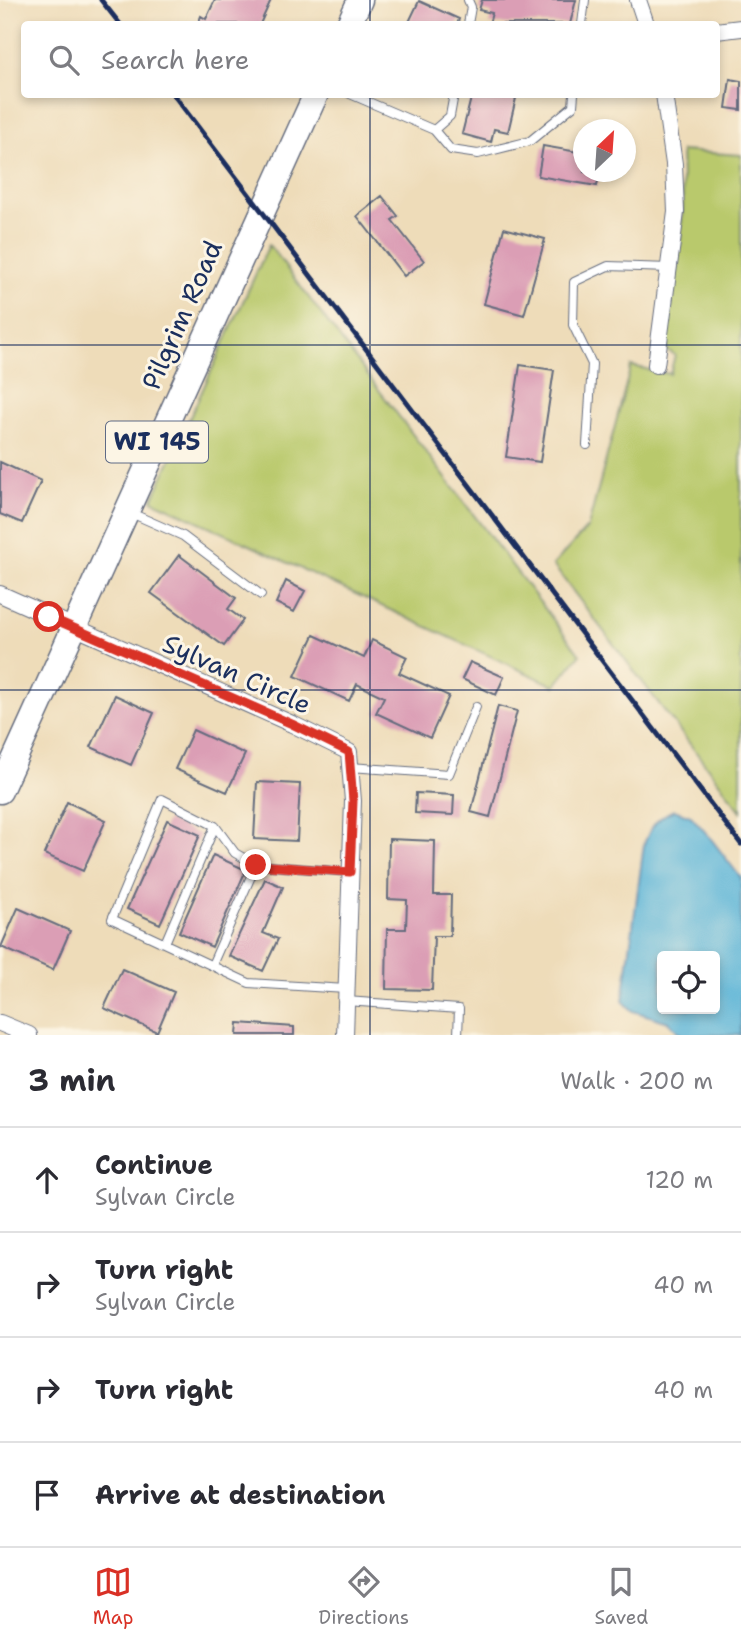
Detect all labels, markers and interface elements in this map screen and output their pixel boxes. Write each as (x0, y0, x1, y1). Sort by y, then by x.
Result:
search box (21, 21, 720, 98)
icon: search (45, 41, 83, 79)
text: Search here (101, 42, 250, 77)
north arrow (573, 119, 636, 182)
street label: Pilgrim Road (133, 235, 230, 395)
road number: WI 145 (106, 422, 208, 462)
route start (33, 601, 64, 632)
street label: Sylvan Circle (158, 625, 317, 722)
route end (240, 849, 271, 880)
map controls (657, 951, 720, 1014)
button: locate (657, 951, 720, 1014)
text: 3 min (28, 1060, 115, 1101)
text: Walk · 200 m (560, 1066, 713, 1096)
text: Continue (95, 1147, 213, 1182)
icon: ahead (28, 1161, 66, 1199)
text: 120 m (645, 1165, 713, 1195)
text: Sylvan Circle (95, 1182, 235, 1212)
text: Turn right (95, 1252, 233, 1287)
icon: right (28, 1266, 66, 1304)
text: 40 m (653, 1270, 713, 1300)
text: Sylvan Circle (95, 1287, 235, 1317)
icon: right (28, 1371, 66, 1409)
text: Turn right (95, 1372, 233, 1407)
text: 40 m (653, 1375, 713, 1405)
icon: arrive (28, 1476, 66, 1514)
text: Arrive at destination (95, 1477, 385, 1512)
tab: Map (93, 1563, 133, 1630)
tab: Directions (319, 1563, 409, 1630)
tab: Saved (594, 1563, 648, 1630)

